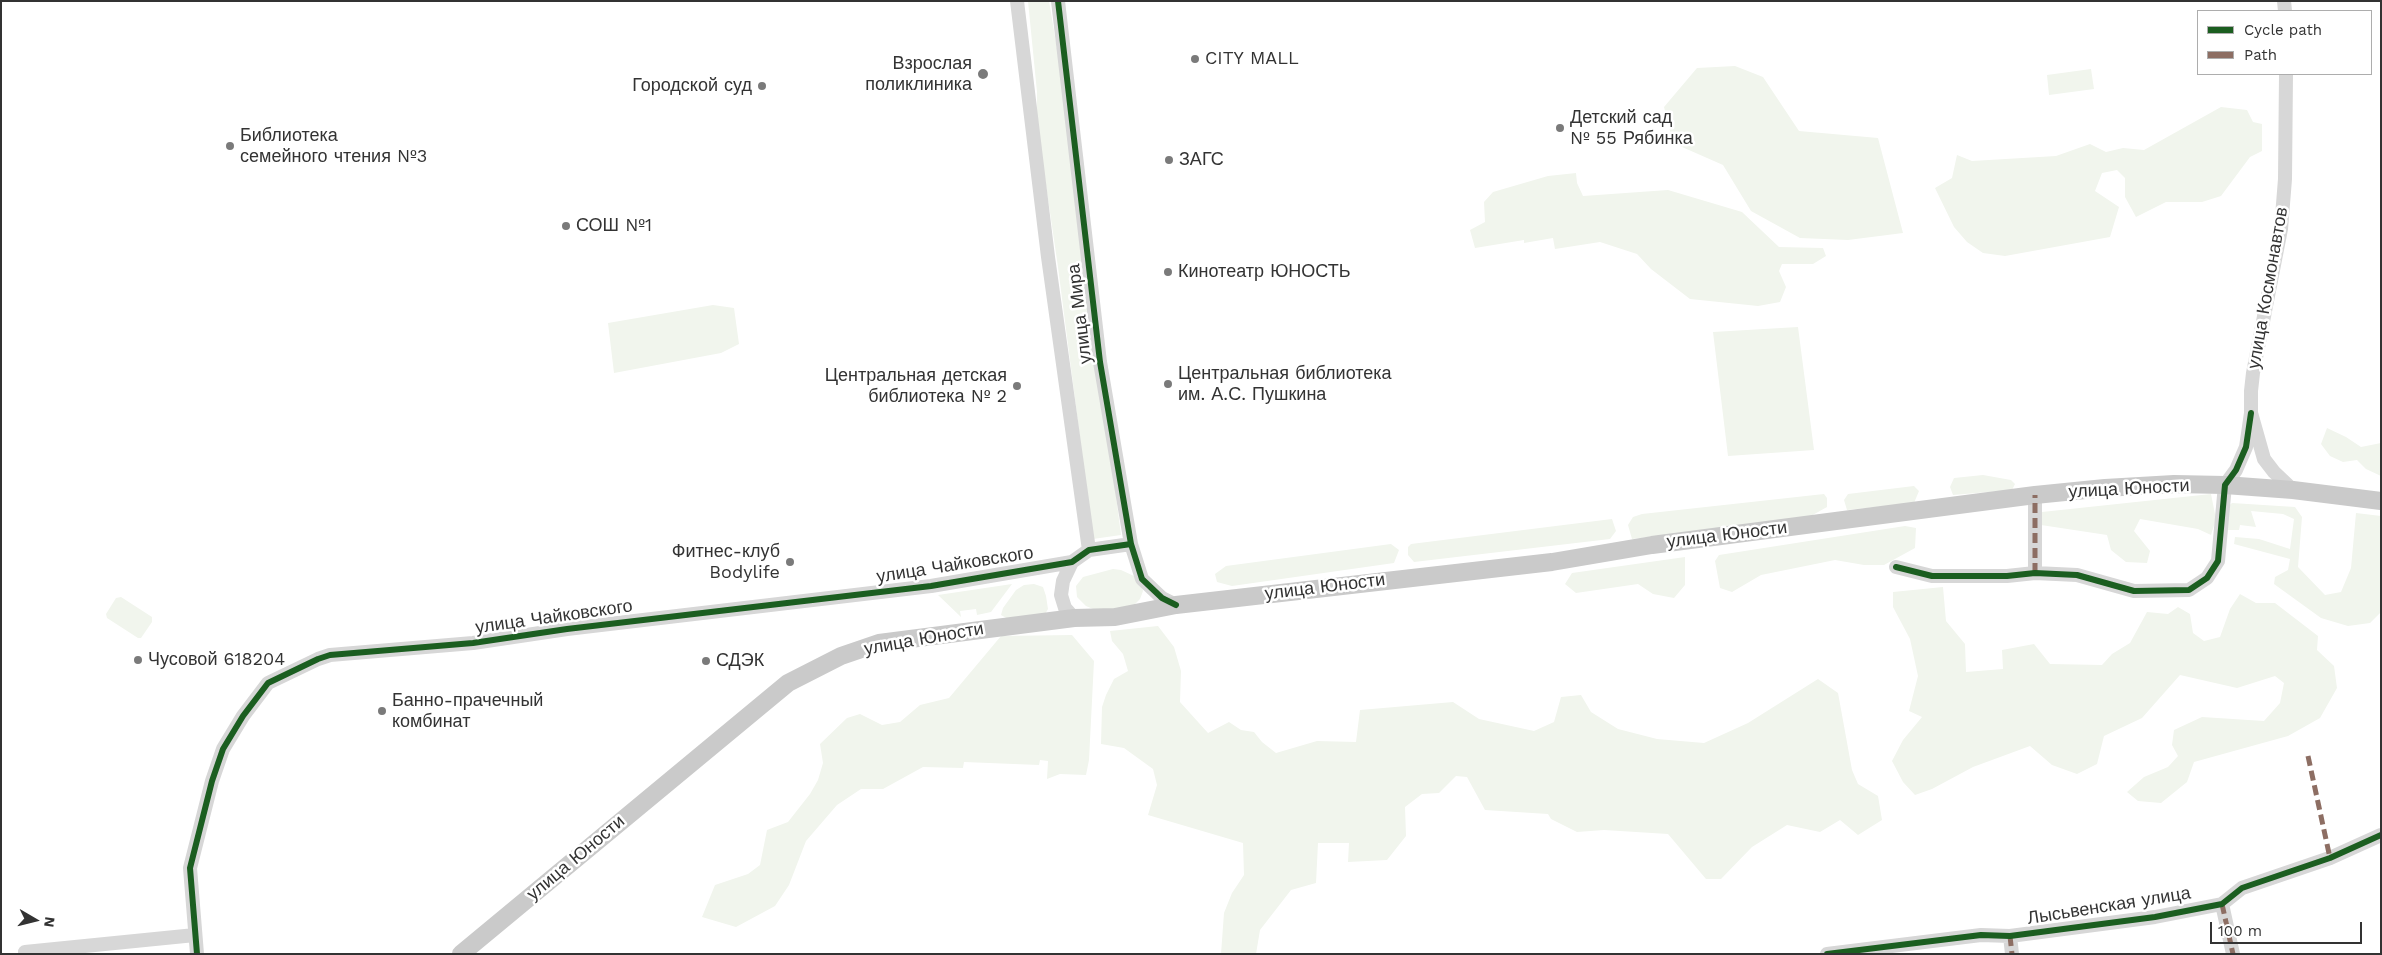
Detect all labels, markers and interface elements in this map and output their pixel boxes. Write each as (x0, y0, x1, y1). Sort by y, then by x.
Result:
legend (2197, 10, 2372, 75)
text: Cycle path (2244, 21, 2322, 39)
text: Path (2244, 46, 2277, 64)
place label: CITY MALL (1205, 48, 1299, 70)
place label: Взрослая поликлиника (865, 53, 972, 96)
marker: CITY MALL (1189, 53, 1201, 65)
marker: Взрослая поликлиника (976, 67, 990, 81)
place label: Городской суд (632, 75, 752, 97)
marker: Городской суд (756, 80, 768, 92)
place label: Детский сад № 55 Рябинка (1570, 107, 1693, 150)
marker: Детский сад № 55 Рябинка (1554, 122, 1566, 134)
place label: Библиотека семейного чтения №3 (240, 125, 427, 168)
marker: Библиотека семейного чтения №3 (224, 140, 236, 152)
place label: ЗАГС (1179, 149, 1224, 171)
marker: ЗАГС (1163, 154, 1175, 166)
street label: улица Космонавтов (2243, 205, 2293, 371)
place label: СОШ №1 (576, 215, 652, 237)
marker: СОШ №1 (560, 220, 572, 232)
place label: Кинотеатр ЮНОСТЬ (1178, 261, 1351, 283)
street label: улица Мира (1063, 263, 1097, 365)
marker: Кинотеатр ЮНОСТЬ (1162, 266, 1174, 278)
place label: Центральная библиотека им. А.С. Пушкина (1178, 363, 1392, 406)
place label: Центральная детская библиотека № 2 (825, 365, 1007, 408)
marker: Центральная библиотека им. А.С. Пушкина (1162, 378, 1174, 390)
marker: Центральная детская библиотека № 2 (1011, 380, 1023, 392)
street label: улица Юности (2068, 475, 2190, 503)
street label: улица Юности (1666, 517, 1788, 553)
place label: Фитнес-клуб Bodylife (672, 541, 780, 584)
street label: улица Чайковского (875, 542, 1035, 588)
marker: Фитнес-клуб Bodylife (784, 556, 796, 568)
street label: улица Юности (1264, 569, 1386, 605)
street label: улица Чайковского (474, 595, 634, 639)
street label: улица Юности (863, 618, 985, 660)
place label: Чусовой 618204 (148, 649, 285, 671)
place label: СДЭК (716, 650, 764, 672)
marker: Чусовой 618204 (132, 654, 144, 666)
marker: СДЭК (700, 655, 712, 667)
place label: Банно-прачечный комбинат (392, 690, 543, 732)
marker: Банно-прачечный комбинат (376, 705, 388, 717)
street label: улица Юности (523, 811, 629, 905)
street label: Лысьвенская улица (2026, 882, 2192, 930)
north arrow (10, 895, 60, 945)
scale bar (2212, 912, 2364, 944)
text: N (41, 916, 58, 928)
text: 100 m (2218, 922, 2262, 940)

